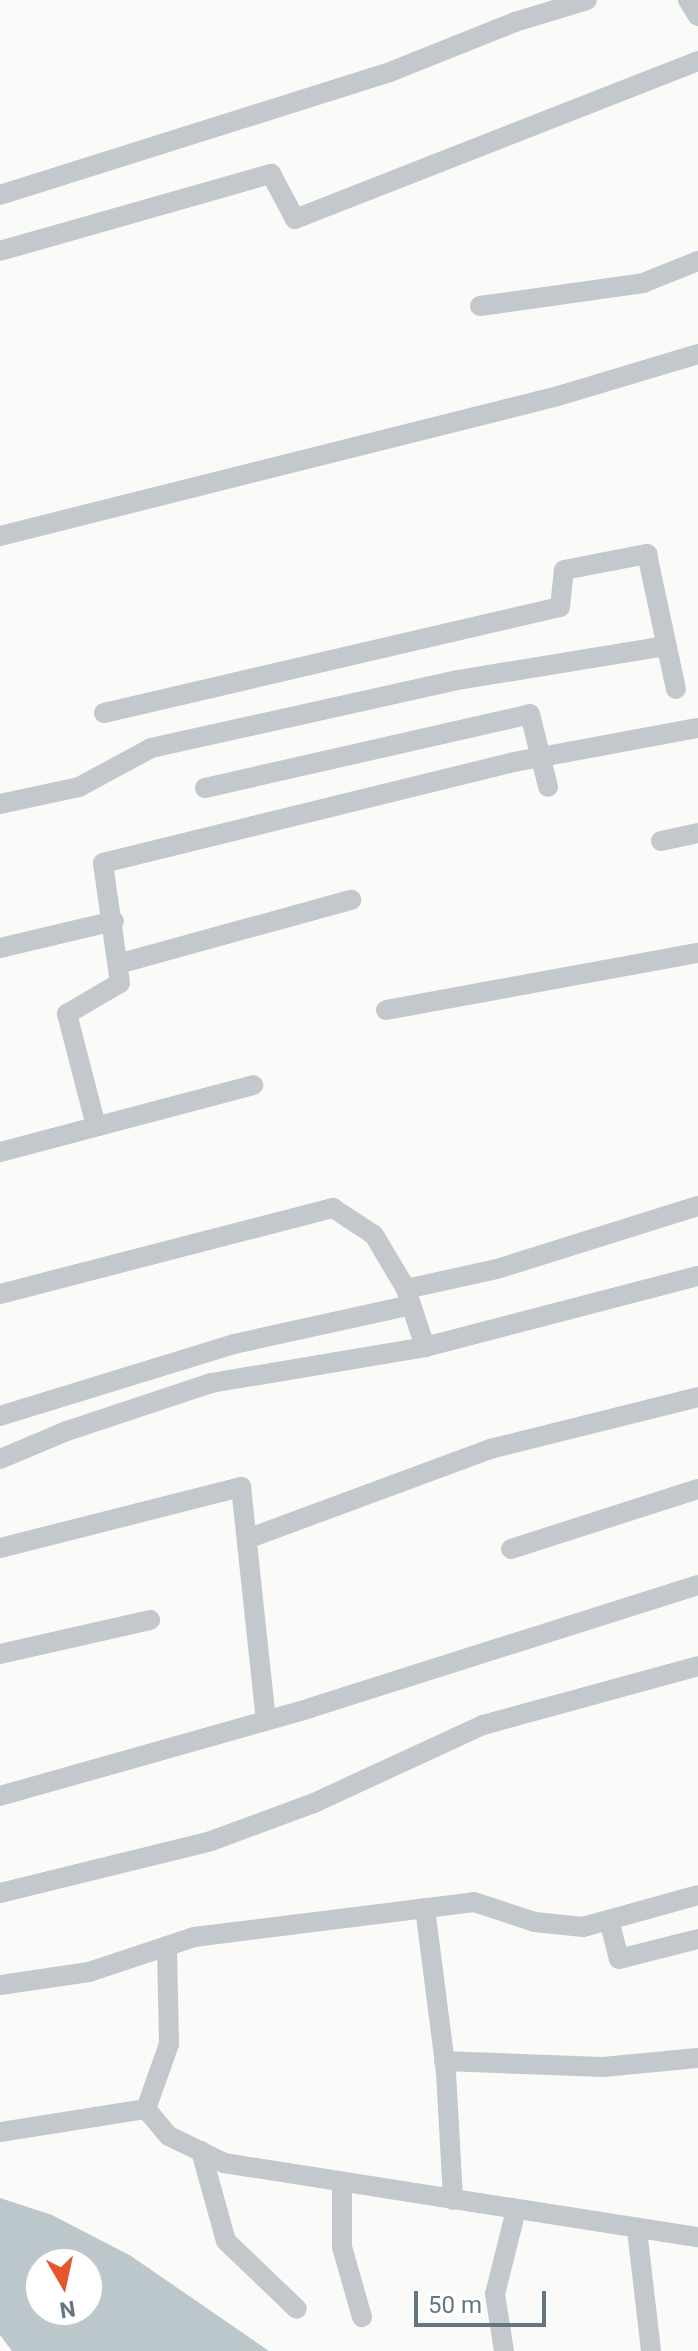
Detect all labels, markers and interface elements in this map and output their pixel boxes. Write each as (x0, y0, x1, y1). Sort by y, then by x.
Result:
north arrow (24, 2247, 104, 2327)
scale bar (418, 2275, 550, 2325)
text: 50 m (428, 2291, 482, 2319)
text: N (58, 2296, 77, 2323)

